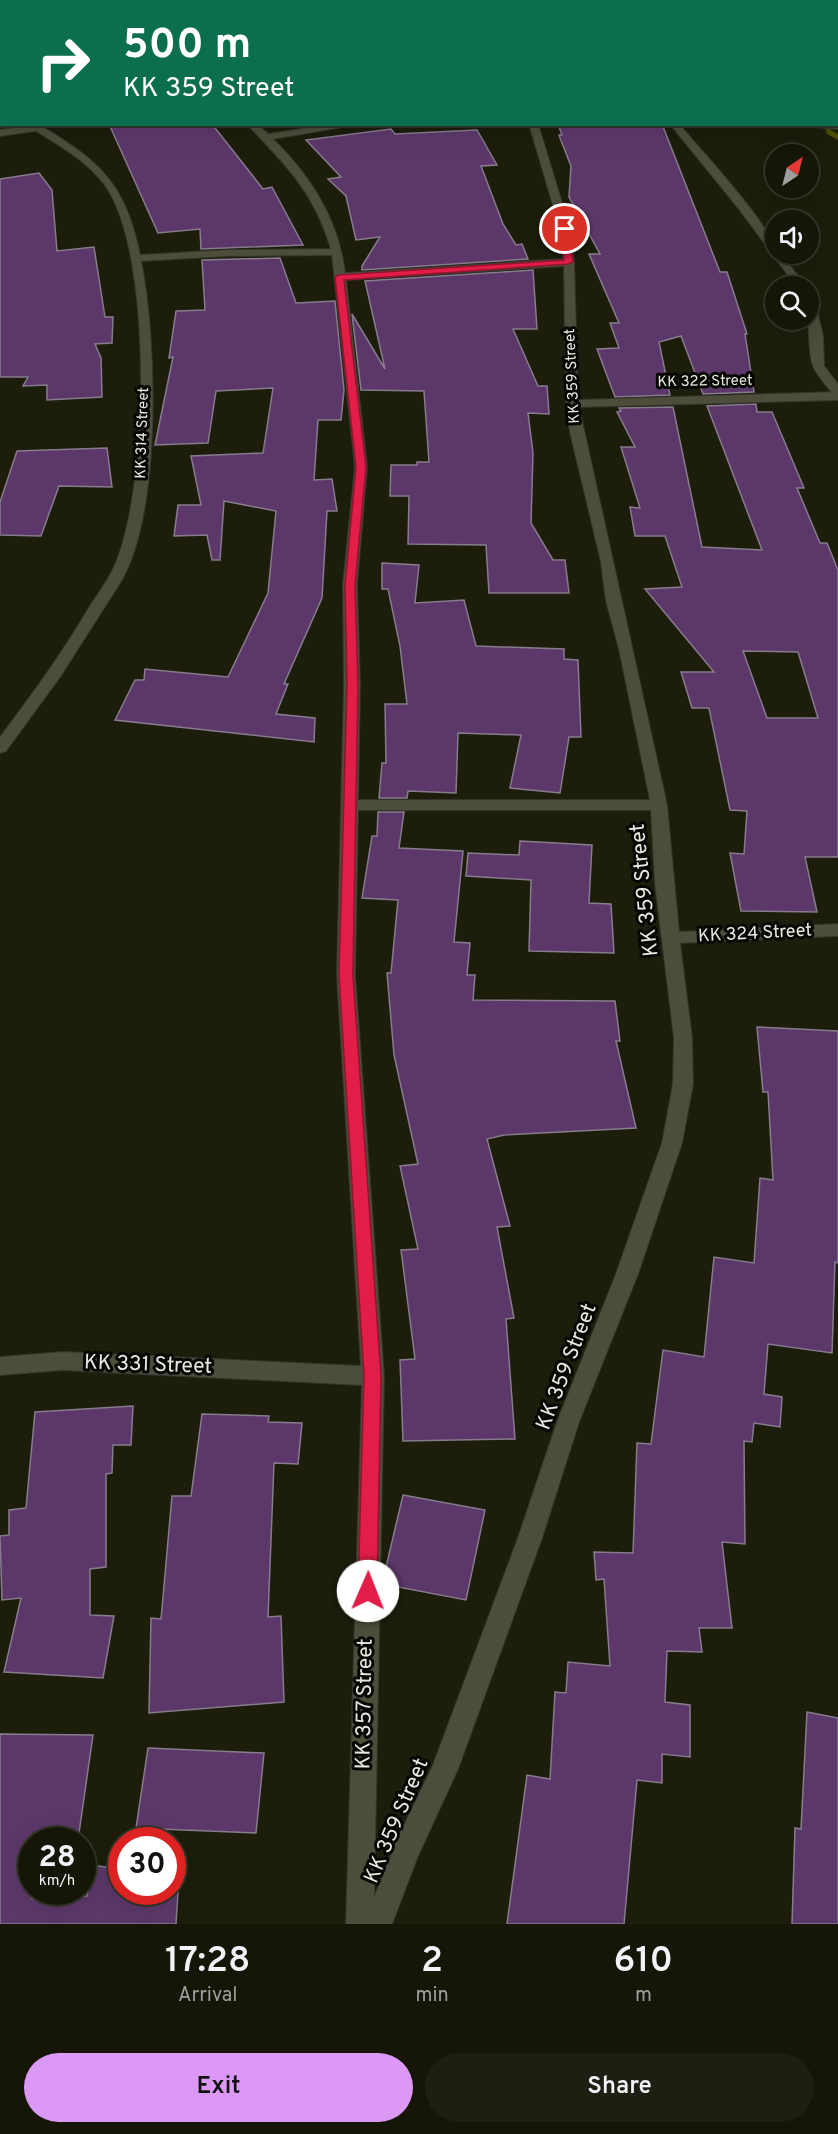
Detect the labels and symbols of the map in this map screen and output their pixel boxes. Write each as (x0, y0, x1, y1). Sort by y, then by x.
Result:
north arrow (765, 144, 819, 198)
pin (539, 203, 590, 254)
street label: KK 359 Street (561, 328, 585, 424)
street label: KK 322 Street (657, 372, 753, 392)
street label: KK 314 Street (132, 387, 154, 479)
street label: KK 359 Street (625, 822, 665, 958)
street label: KK 324 Street (697, 920, 813, 948)
street label: KK 359 Street (530, 1300, 604, 1434)
street label: KK 331 Street (83, 1349, 213, 1381)
position arrow (336, 1559, 400, 1623)
street label: KK 357 Street (350, 1638, 380, 1770)
street label: KK 359 Street (359, 1754, 435, 1888)
speed limit sign: 30 (108, 1827, 186, 1905)

